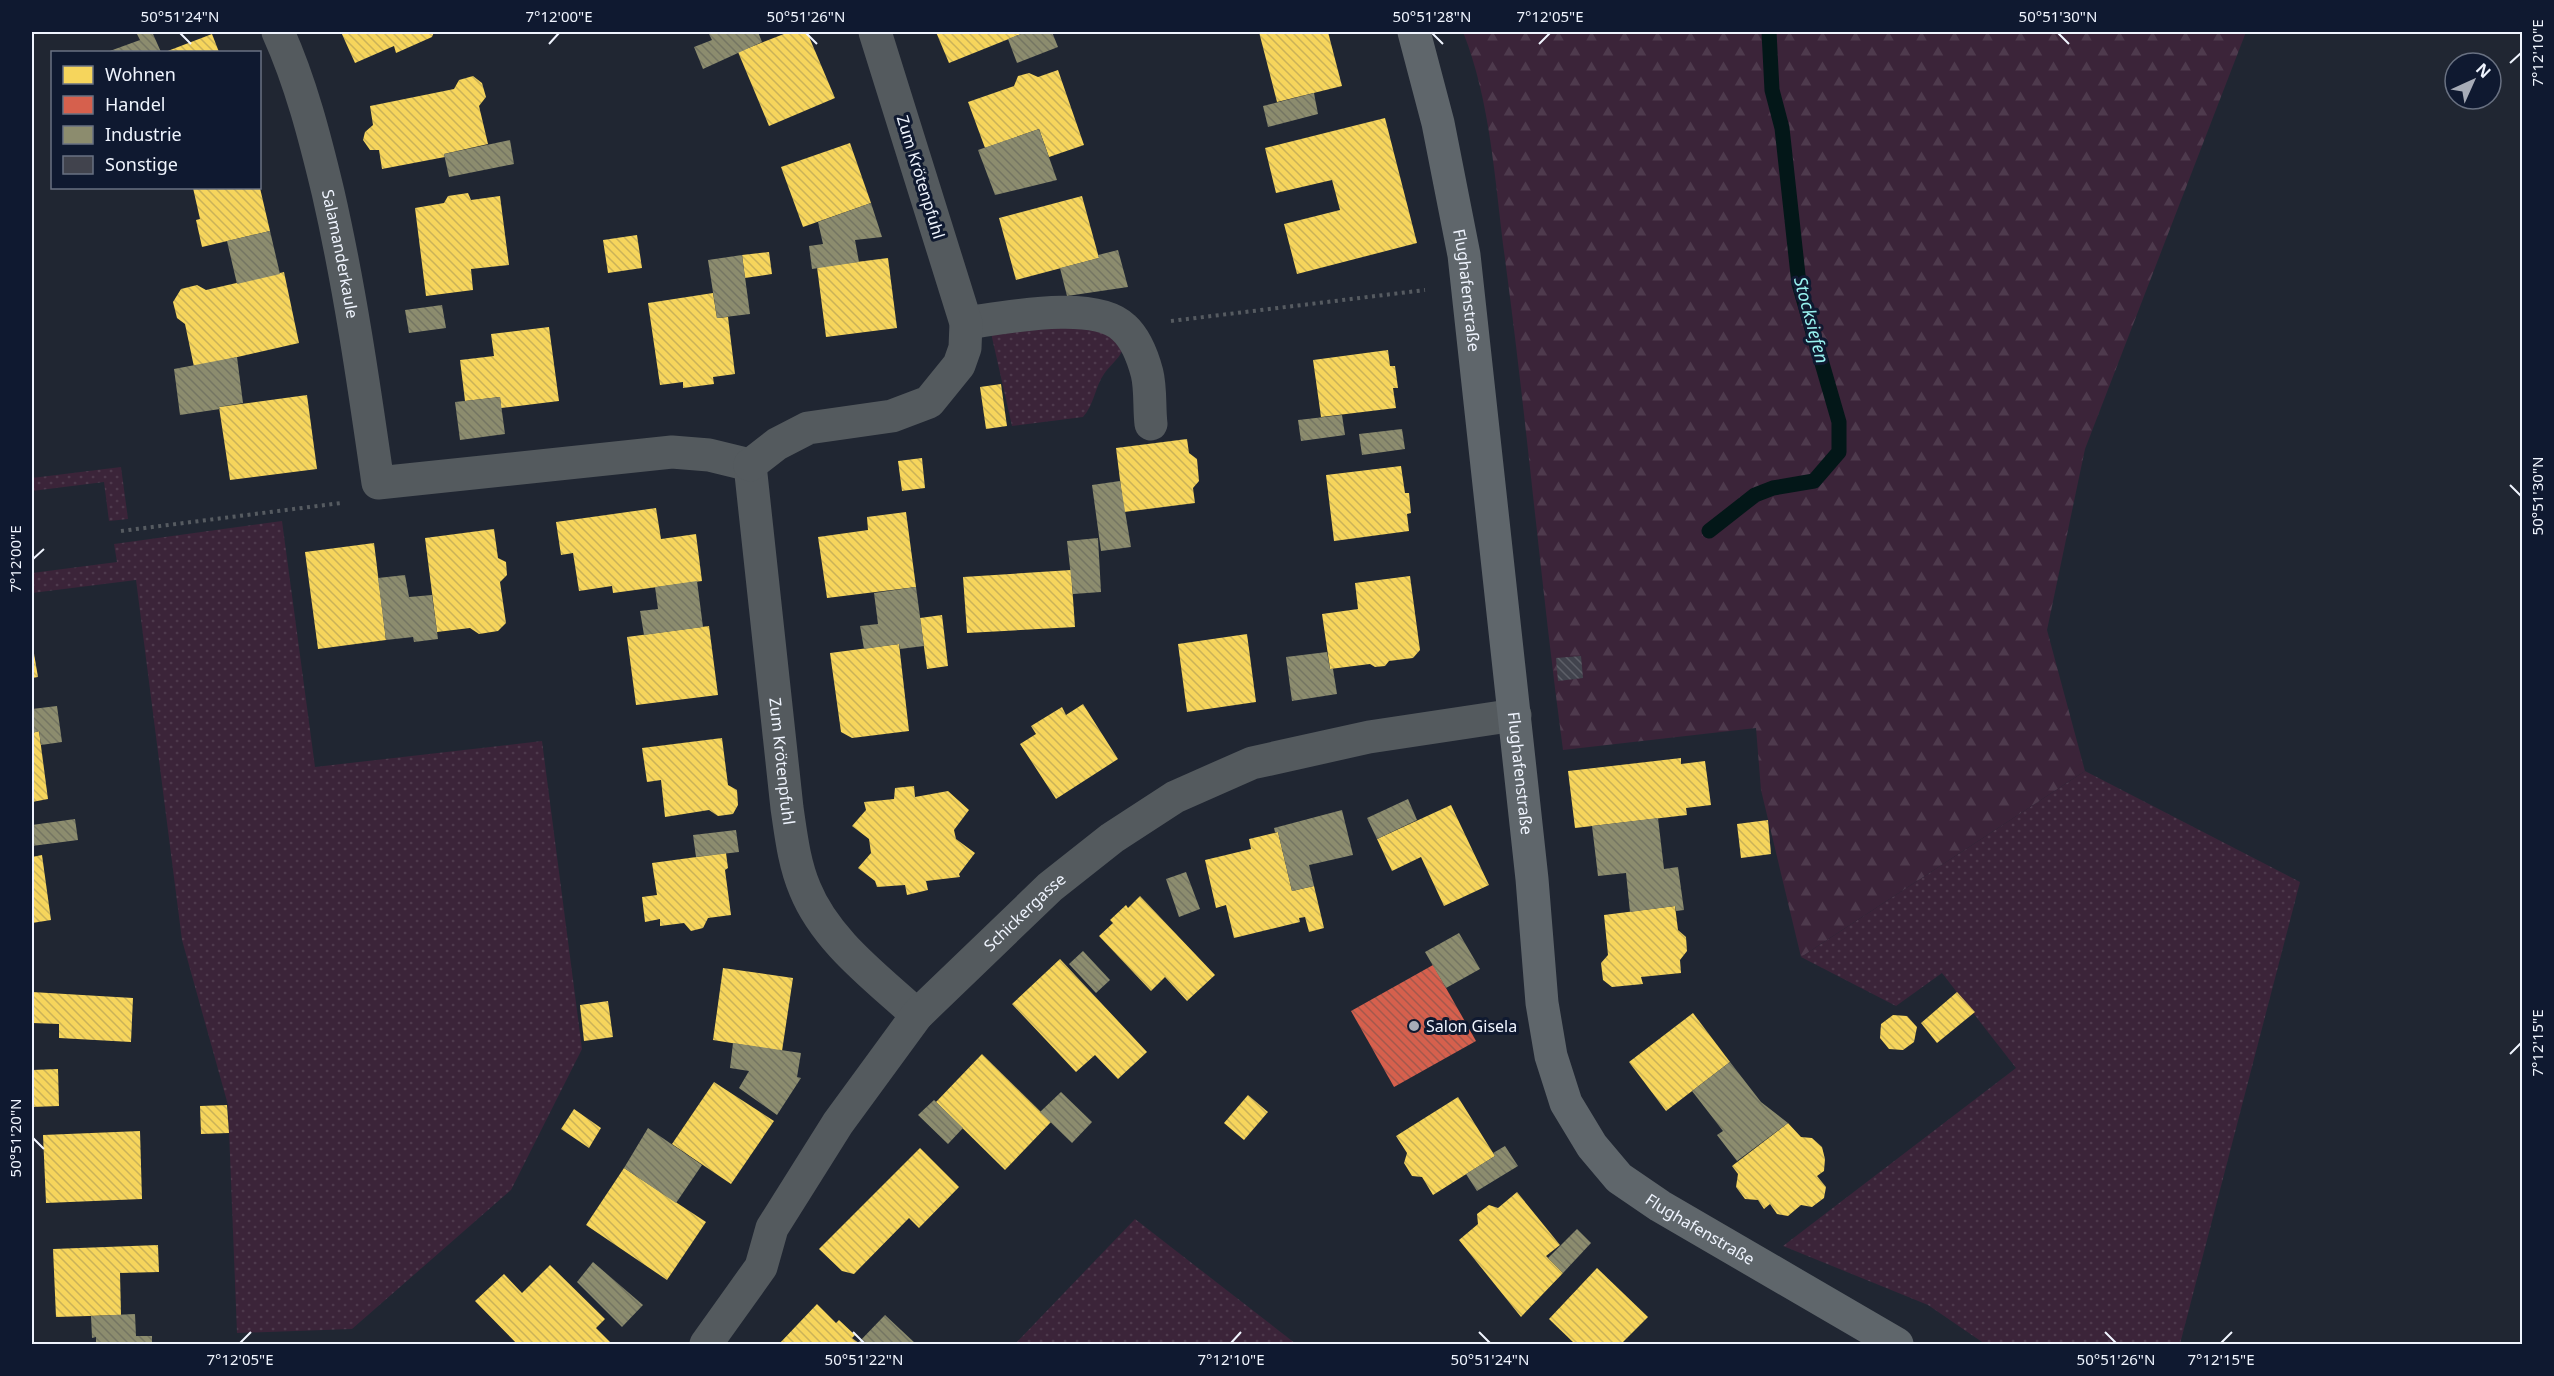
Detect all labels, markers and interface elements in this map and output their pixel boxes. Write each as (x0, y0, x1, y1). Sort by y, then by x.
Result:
text: 50°51'24"N (141, 6, 219, 26)
text: 7°12'00"E (525, 6, 593, 26)
text: 50°51'26"N (767, 6, 845, 26)
text: 50°51'28"N (1393, 6, 1471, 26)
text: 7°12'05"E (1516, 6, 1584, 26)
text: 50°51'30"N (2019, 6, 2097, 26)
text: 7°12'10"E (2527, 19, 2547, 87)
legend (51, 51, 261, 189)
north arrow (2443, 51, 2503, 111)
text: N (2471, 58, 2496, 83)
text: Wohnen (105, 62, 176, 86)
text: Handel (105, 92, 165, 116)
street label: Zum Krötenpfuhl (892, 113, 950, 241)
text: Industrie (105, 122, 182, 146)
text: Sonstige (105, 152, 178, 176)
street label: Salamanderkaule (317, 187, 364, 320)
street label: Flughafenstraße (1448, 227, 1485, 353)
water label: Stocksiefen (1789, 274, 1835, 366)
text: 50°51'30"N (2527, 457, 2547, 535)
text: 7°12'00"E (5, 525, 25, 593)
street label: Zum Krötenpfuhl (764, 696, 800, 826)
street label: Flughafenstraße (1503, 711, 1538, 836)
street label: Schickergasse (979, 868, 1070, 956)
text: 7°12'15"E (2527, 1009, 2547, 1077)
place label: Salon Gisela (1426, 1015, 1517, 1037)
marker: Salon Gisela (1407, 1019, 1421, 1033)
text: 50°51'20"N (5, 1099, 25, 1177)
street label: Flughafenstraße (1641, 1188, 1759, 1270)
text: 7°12'05"E (206, 1349, 274, 1369)
text: 50°51'22"N (825, 1349, 903, 1369)
text: 7°12'10"E (1197, 1349, 1265, 1369)
text: 50°51'24"N (1451, 1349, 1529, 1369)
text: 50°51'26"N (2077, 1349, 2155, 1369)
text: 7°12'15"E (2187, 1349, 2255, 1369)

